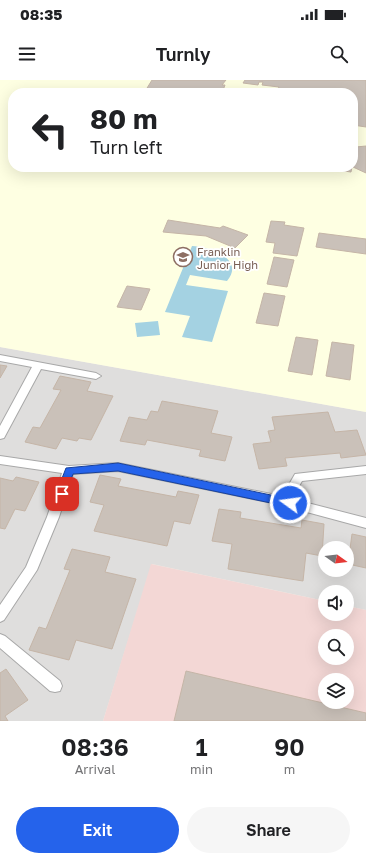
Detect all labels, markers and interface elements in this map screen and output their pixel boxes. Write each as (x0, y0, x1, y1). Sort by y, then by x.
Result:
text: 08:35 (20, 5, 62, 23)
icon: menu (16, 43, 38, 65)
text: Turnly (156, 43, 210, 65)
icon: search (328, 43, 350, 65)
text: 80 m (90, 102, 158, 135)
icon: left (24, 104, 76, 156)
text: Turn left (90, 136, 163, 158)
place label: Franklin Junior High (197, 245, 258, 271)
school or university icon: Franklin Junior High (172, 246, 194, 268)
pin (45, 477, 79, 511)
position arrow (269, 482, 311, 524)
icon: arrive (51, 483, 73, 505)
north arrow (318, 541, 354, 577)
map controls (318, 541, 354, 709)
button: sound (318, 585, 354, 621)
button: search (318, 629, 354, 665)
button: layers (318, 673, 354, 709)
text: 08:36 (61, 732, 129, 761)
text: 1 (195, 732, 208, 761)
text: 90 (274, 732, 305, 761)
text: Arrival (75, 761, 115, 777)
text: min (190, 761, 213, 777)
text: m (284, 761, 295, 777)
button: Exit (16, 807, 179, 853)
button: Share (187, 807, 350, 853)

